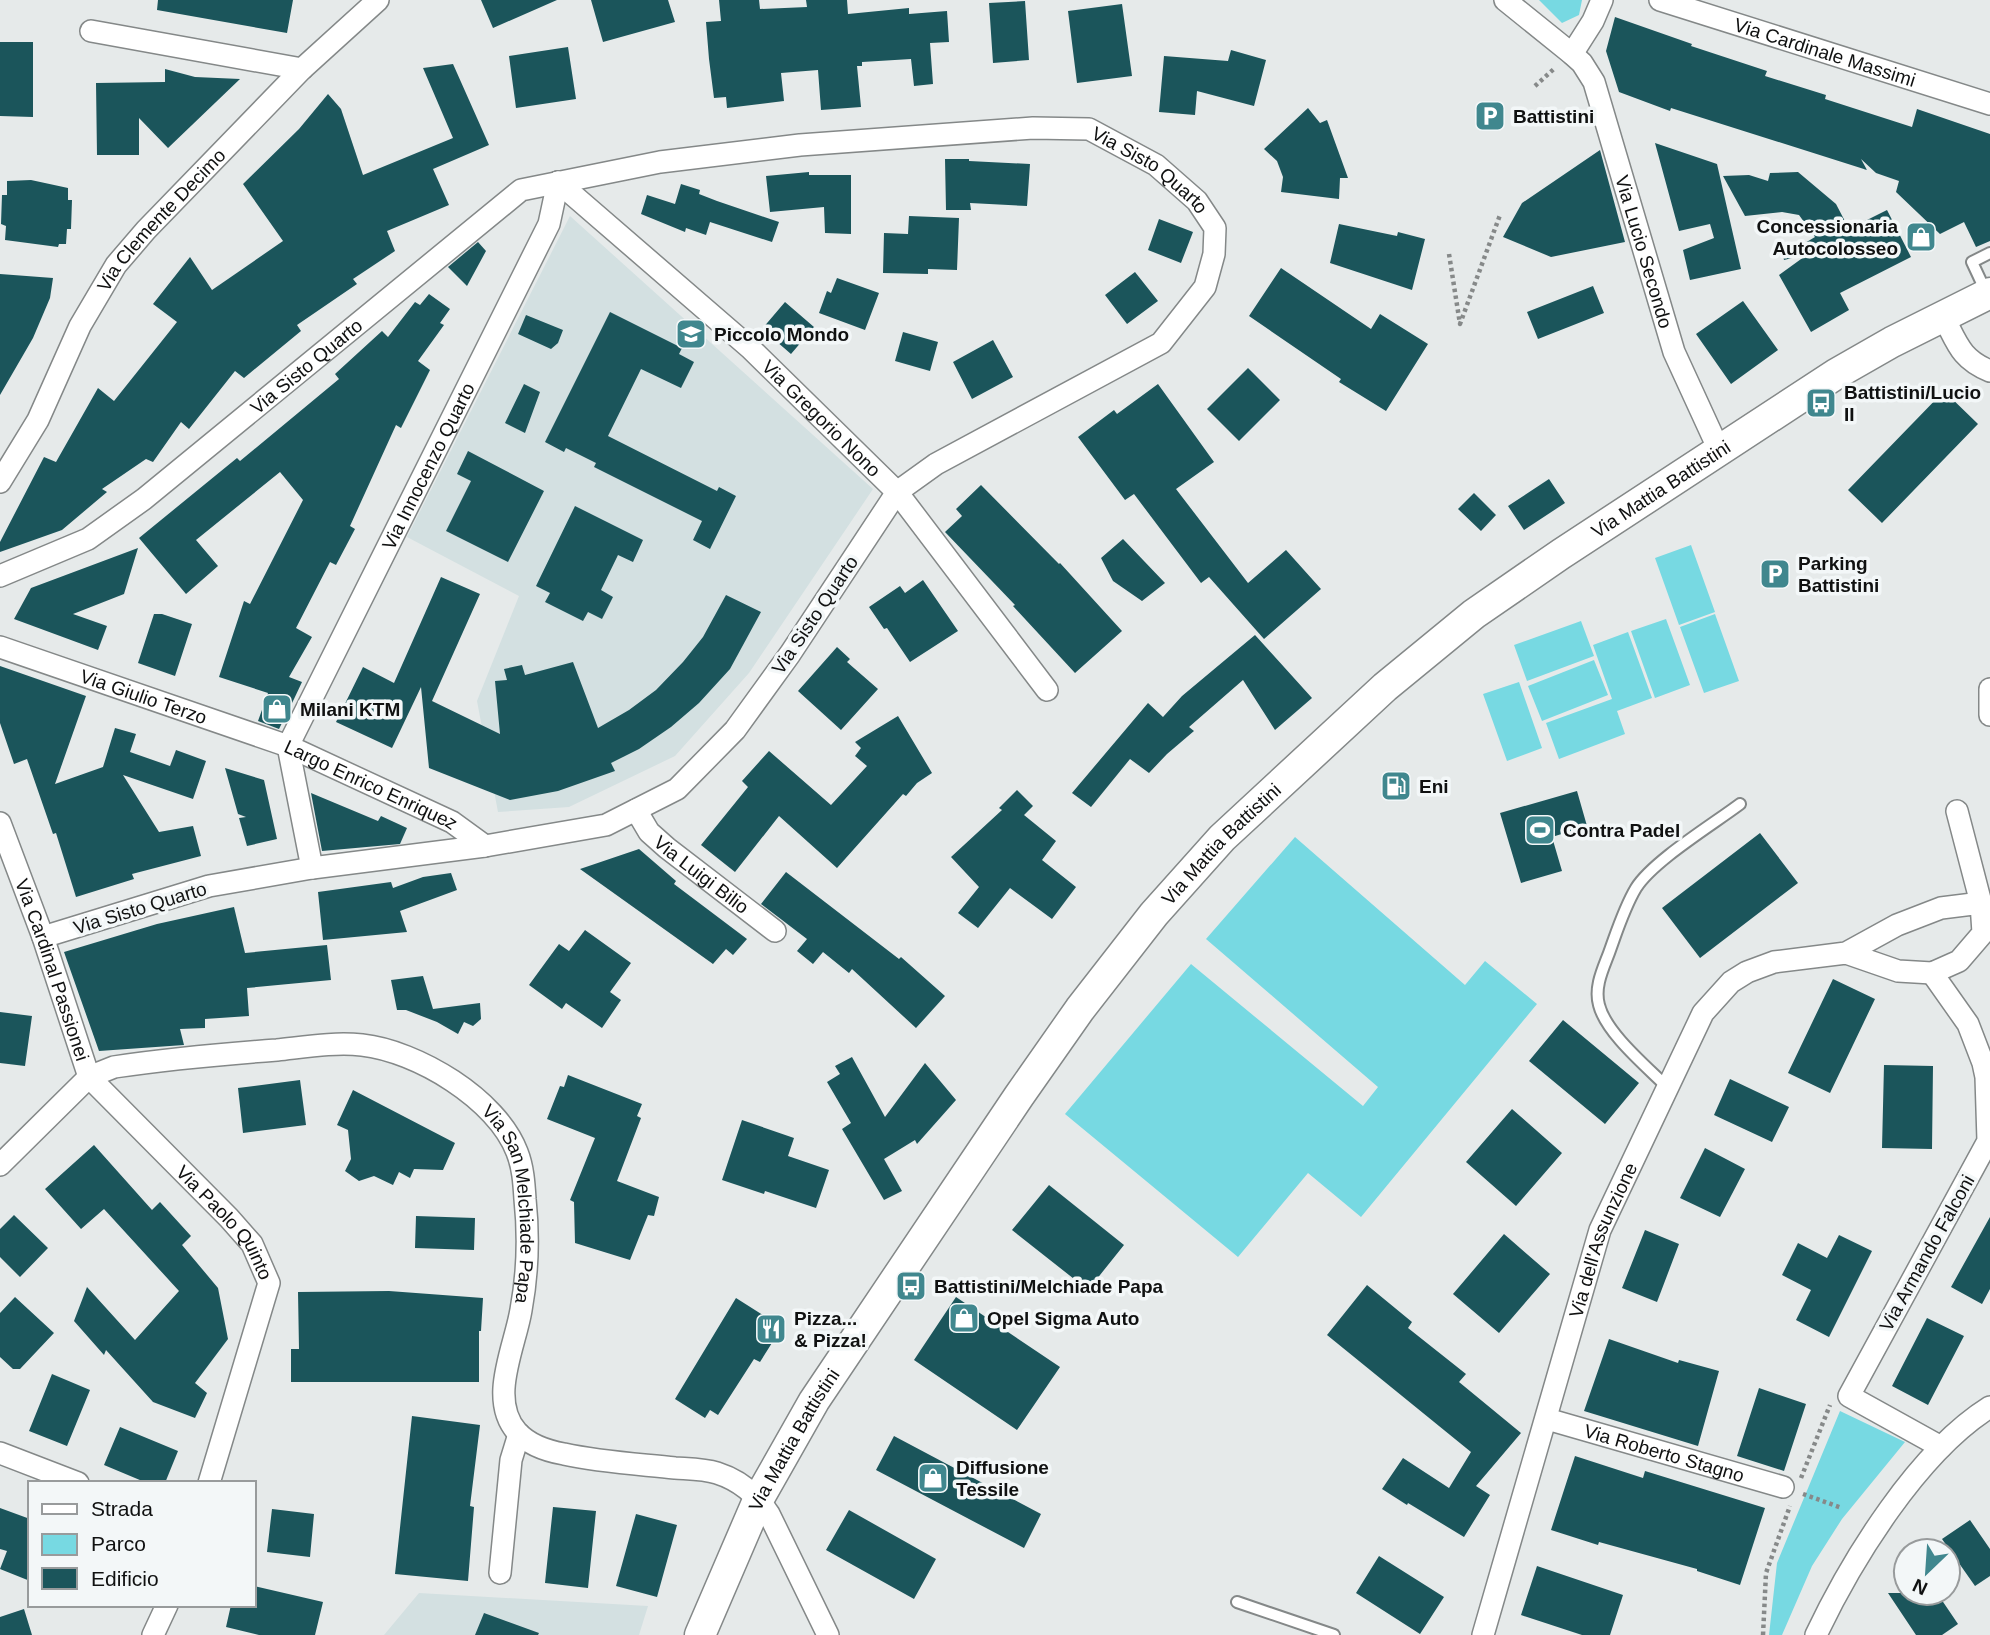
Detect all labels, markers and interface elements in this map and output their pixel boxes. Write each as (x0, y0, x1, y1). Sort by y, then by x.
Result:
street label: Via Cardinale Massimi (1732, 14, 1918, 90)
parking icon: Battistini (1473, 99, 1507, 133)
place label: Battistini (1513, 106, 1594, 127)
street label: Via Sisto Quarto (1088, 122, 1213, 217)
street label: Via Clemente Decimo (93, 144, 230, 295)
street label: Via Lucio Secondo (1612, 173, 1677, 331)
place label: Concessionaria Autocolosseo (1757, 216, 1898, 259)
shop icon: Concessionaria Autocolosseo (1904, 220, 1938, 254)
street label: Via Sisto Quarto (246, 314, 366, 418)
school or university icon: Piccolo Mondo (674, 317, 708, 351)
place label: Piccolo Mondo (714, 324, 849, 345)
street label: Via Gregorio Nono (758, 356, 885, 481)
street label: Via Innocenzo Quarto (378, 379, 478, 553)
place label: Battistini/Lucio II (1844, 382, 1981, 425)
bus stop icon: Battistini/Lucio II (1804, 386, 1838, 420)
street label: Via Mattia Battistini (1587, 436, 1734, 542)
street label: Via Sisto Quarto (768, 552, 862, 678)
place label: Parking Battistini (1798, 553, 1879, 596)
parking icon: Parking Battistini (1758, 557, 1792, 591)
street label: Via Giulio Terzo (78, 665, 210, 728)
shop icon: Milani KTM (260, 692, 294, 726)
place label: Milani KTM (300, 699, 400, 720)
street label: Largo Enrico Enriquez (281, 735, 462, 833)
fuel station icon: Eni (1379, 769, 1413, 803)
place label: Eni (1419, 776, 1449, 797)
street label: Via Mattia Battistini (1157, 779, 1285, 909)
sports icon: Contra Padel (1523, 813, 1557, 847)
place label: Contra Padel (1563, 820, 1680, 841)
street label: Via Luigi Bilio (650, 831, 753, 917)
street label: Via Cardinal Passionei (12, 876, 93, 1063)
street label: Via Sisto Quarto (71, 878, 209, 938)
street label: Via San Melchiade Papa (478, 1100, 538, 1306)
street label: Via dell'Assunzione (1565, 1159, 1641, 1320)
street label: Via Paolo Quinto (172, 1161, 277, 1283)
street label: Via Armando Falconi (1875, 1171, 1979, 1335)
bus stop icon: Battistini/Melchiade Papa (894, 1269, 928, 1303)
place label: Battistini/Melchiade Papa (934, 1276, 1164, 1297)
shop icon: Opel Sigma Auto (947, 1301, 981, 1335)
place label: Pizza... & Pizza! (794, 1308, 867, 1351)
place label: Opel Sigma Auto (987, 1308, 1139, 1329)
restaurant icon: Pizza... & Pizza! (754, 1312, 788, 1346)
street label: Via Mattia Battistini (744, 1364, 843, 1514)
street label: Via Roberto Stagno (1582, 1420, 1747, 1486)
place label: Diffusione Tessile (956, 1457, 1049, 1500)
shop icon: Diffusione Tessile (916, 1461, 950, 1495)
legend (28, 1481, 256, 1607)
text: Strada (91, 1497, 153, 1520)
text: Parco (91, 1532, 146, 1555)
north arrow (1892, 1537, 1962, 1607)
text: Edificio (91, 1567, 159, 1590)
text: N (1909, 1575, 1931, 1599)

